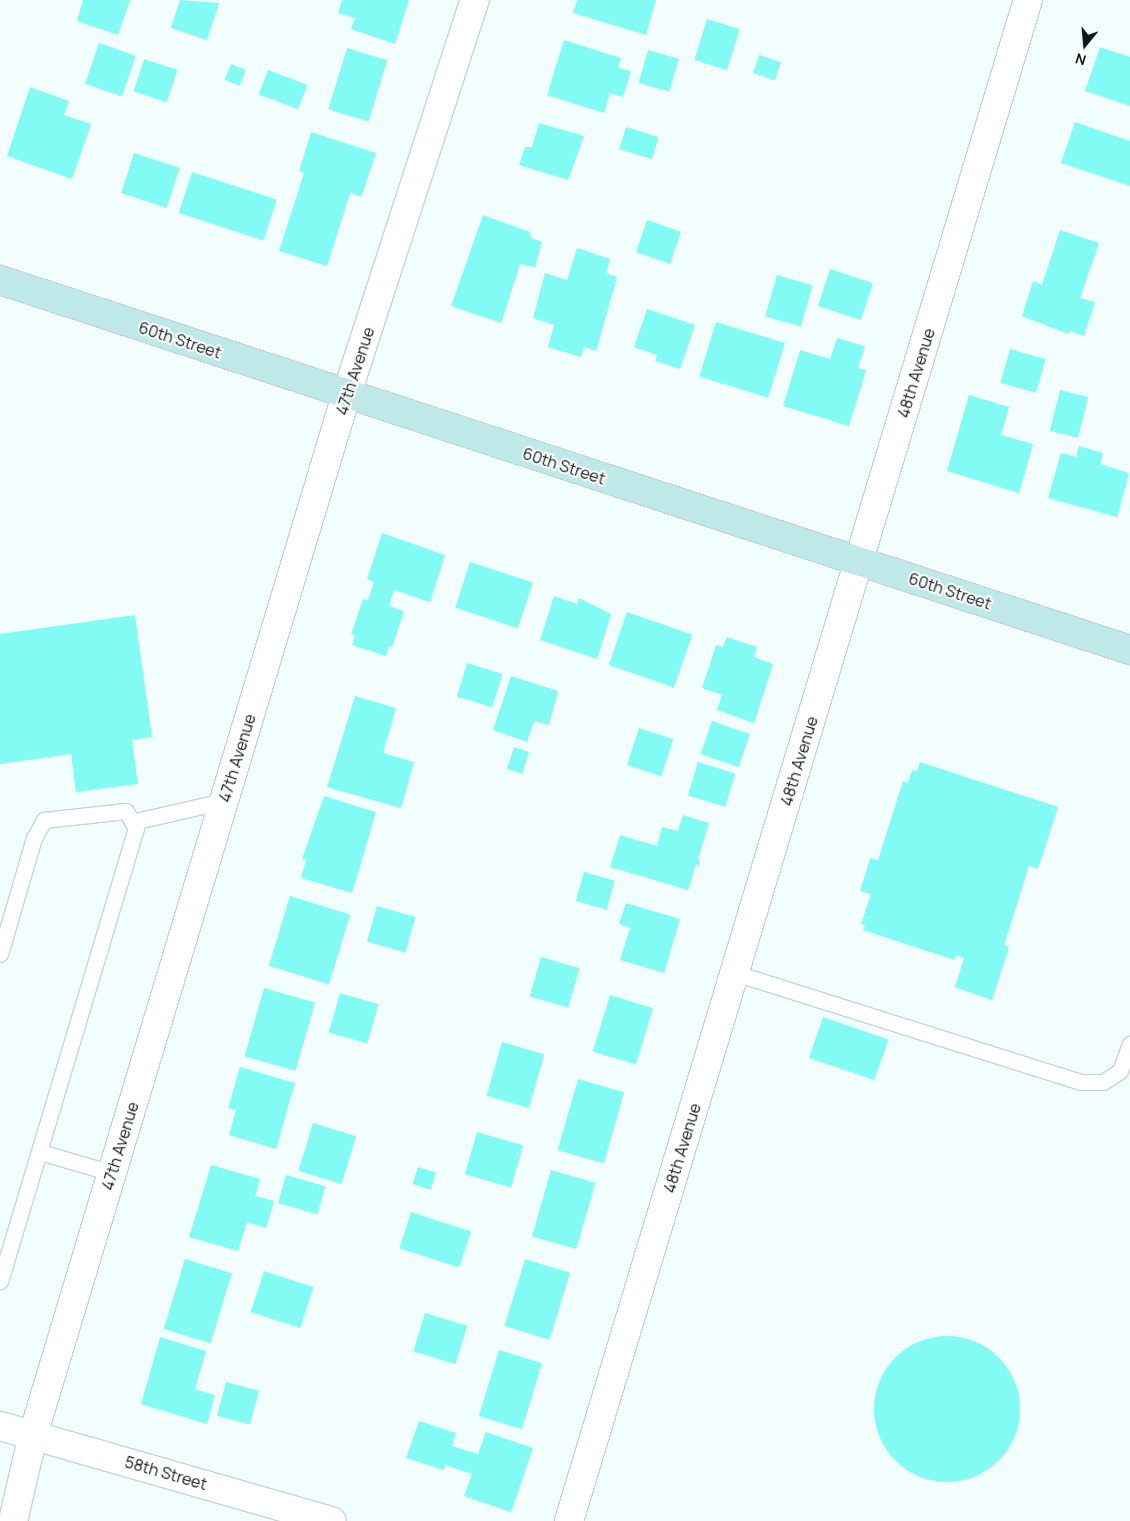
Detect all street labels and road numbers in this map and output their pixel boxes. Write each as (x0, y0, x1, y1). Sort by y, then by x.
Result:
street label: 60th Street (136, 318, 224, 362)
street label: 47th Avenue (332, 325, 378, 417)
street label: 48th Avenue (893, 326, 939, 420)
street label: 60th Street (520, 444, 608, 488)
street label: 60th Street (906, 569, 994, 613)
street label: 47th Avenue (214, 712, 260, 804)
street label: 48th Avenue (776, 714, 822, 808)
street label: 47th Avenue (97, 1100, 143, 1192)
street label: 48th Avenue (659, 1101, 705, 1195)
street label: 58th Street (123, 1452, 209, 1494)

